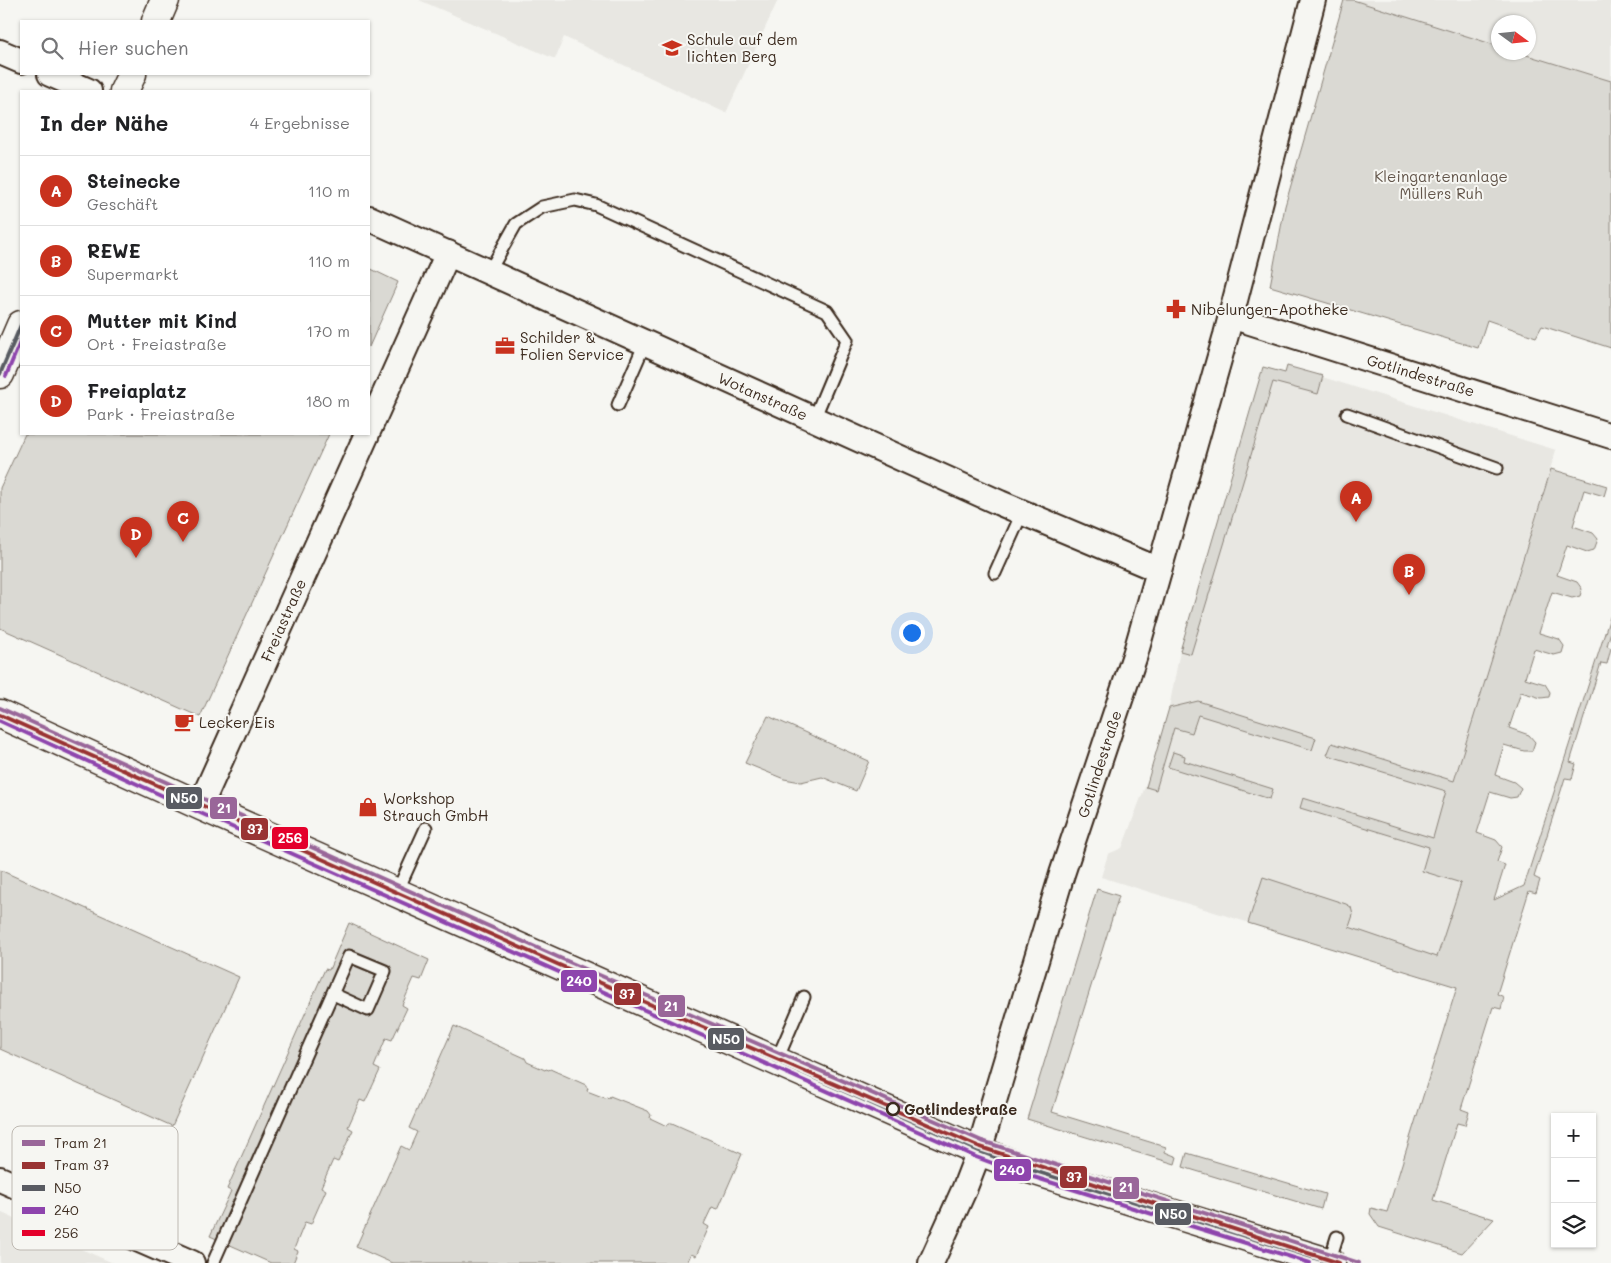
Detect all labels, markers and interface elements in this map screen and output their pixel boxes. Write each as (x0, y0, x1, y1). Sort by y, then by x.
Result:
north arrow (1491, 15, 1536, 60)
search box (20, 20, 370, 75)
place label: Schule auf dem lichten Berg (687, 29, 798, 66)
icon: search (38, 34, 66, 62)
text: Hier suchen (78, 35, 189, 60)
school or university icon: Schule auf dem lichten Berg (661, 37, 683, 59)
text: In der Nähe (40, 109, 168, 136)
text: 4 Ergebnisse (250, 112, 350, 133)
park label: Kleingartenanlage Müllers Ruh (1374, 166, 1508, 203)
text: Steinecke (87, 168, 180, 193)
text: A (50, 180, 62, 201)
text: 110 m (308, 180, 350, 201)
text: Geschäft (87, 193, 158, 214)
text: REWE (87, 238, 141, 263)
text: B (51, 250, 61, 271)
text: 110 m (308, 250, 350, 271)
text: Supermarkt (87, 263, 179, 284)
pharmacy icon: Nibelungen-Apotheke (1165, 298, 1187, 320)
place label: Nibelungen-Apotheke (1191, 299, 1349, 319)
text: Mutter mit Kind (87, 308, 237, 333)
text: C (50, 320, 62, 341)
text: 170 m (306, 320, 350, 341)
place label: Schilder & Folien Service (520, 327, 624, 364)
text: Ort · Freiastraße (87, 333, 227, 354)
office icon: Schilder & Folien Service (494, 335, 516, 357)
street label: Gotlindestraße (1365, 349, 1477, 401)
street label: Wotanstraße (715, 367, 811, 425)
text: Freiaplatz (87, 378, 186, 403)
text: D (50, 390, 62, 411)
text: 180 m (305, 390, 350, 411)
text: Park · Freiastraße (87, 403, 235, 424)
pin: A (1340, 481, 1372, 522)
pin: C (167, 501, 199, 542)
pin: D (120, 517, 152, 558)
pin: B (1393, 554, 1425, 595)
street label: Freiastraße (256, 575, 310, 665)
your location (899, 620, 925, 646)
street label: Gotlindestraße (1072, 708, 1126, 820)
cafe icon: Lecker Eis (173, 711, 195, 733)
place label: Lecker Eis (199, 712, 275, 732)
line badge: N50 (165, 786, 203, 810)
text: N50 (170, 788, 198, 807)
place label: Workshop Strauch GmbH (383, 788, 489, 825)
line badge: 21 (209, 796, 238, 820)
shop icon: Workshop Strauch GmbH (357, 796, 379, 818)
text: 21 (217, 798, 231, 817)
line badge: 37 (240, 817, 269, 841)
text: 37 (247, 819, 263, 838)
line badge: 256 (271, 826, 309, 850)
text: 256 (278, 828, 302, 847)
line badge: 240 (560, 969, 598, 993)
text: 240 (566, 971, 592, 990)
line badge: 37 (613, 982, 642, 1006)
text: 37 (619, 984, 635, 1003)
line badge: 21 (657, 994, 686, 1018)
text: 21 (664, 996, 678, 1015)
line badge: N50 (707, 1027, 745, 1051)
text: N50 (712, 1029, 740, 1048)
place label: Gotlindestraße (904, 1099, 1017, 1119)
marker: Gotlindestraße (886, 1102, 900, 1116)
map controls (1551, 1113, 1596, 1248)
button: + (1551, 1113, 1596, 1158)
legend (12, 1126, 178, 1250)
text: Tram 21 (54, 1133, 107, 1152)
text: Tram 37 (54, 1155, 109, 1174)
line badge: 240 (993, 1158, 1032, 1182)
button: − (1551, 1158, 1596, 1203)
text: 240 (999, 1160, 1025, 1179)
line badge: 37 (1059, 1165, 1088, 1189)
text: 37 (1066, 1167, 1082, 1186)
line badge: 21 (1112, 1176, 1140, 1200)
text: 21 (1119, 1177, 1133, 1196)
text: N50 (54, 1178, 81, 1197)
text: 240 (54, 1200, 79, 1219)
line badge: N50 (1154, 1202, 1192, 1226)
button: layers (1551, 1203, 1596, 1248)
text: N50 (1159, 1204, 1187, 1223)
text: 256 (54, 1223, 78, 1242)

